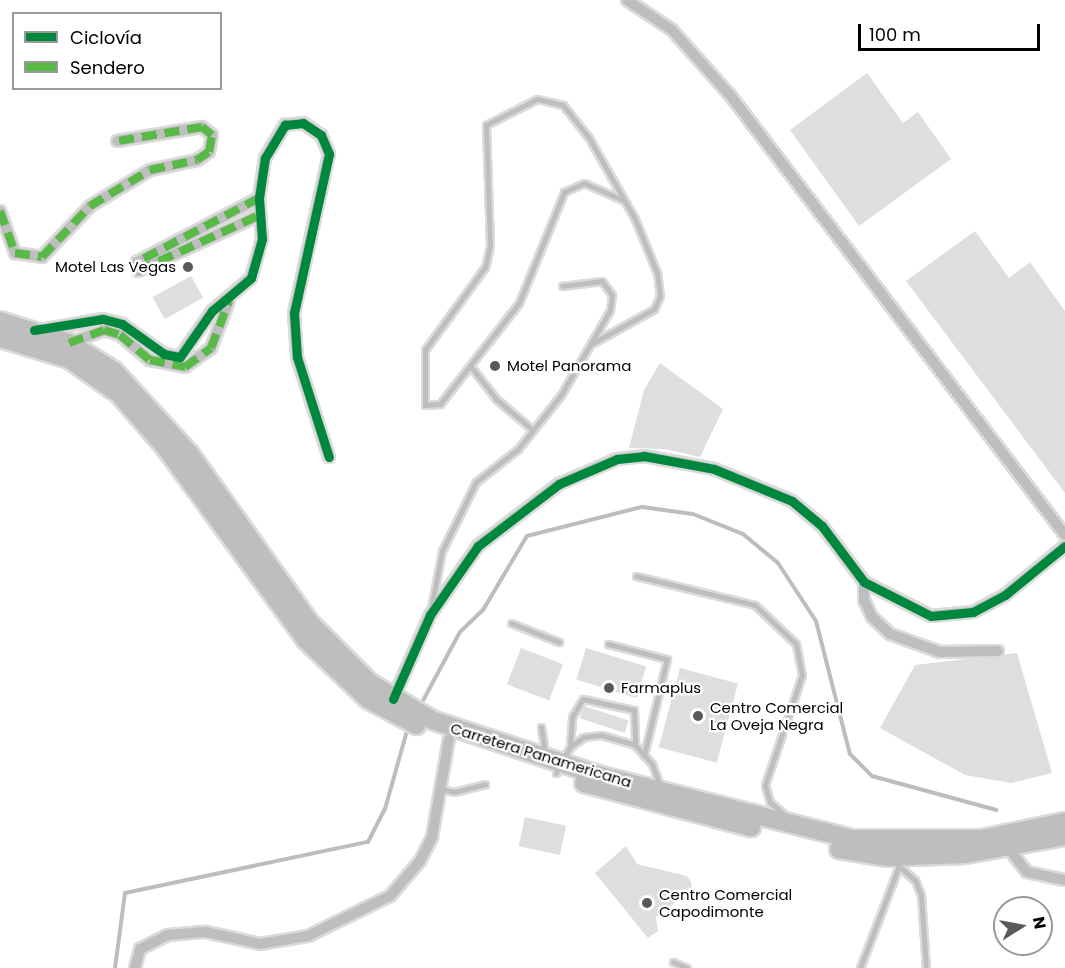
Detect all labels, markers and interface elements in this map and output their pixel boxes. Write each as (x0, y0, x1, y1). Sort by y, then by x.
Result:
legend (12, 12, 222, 90)
scale bar (861, 12, 1042, 50)
text: 100 m (869, 22, 921, 47)
text: Ciclovía (70, 25, 142, 50)
text: Sendero (70, 55, 145, 80)
place label: Motel Las Vegas (55, 258, 176, 276)
marker: Motel Las Vegas (181, 260, 195, 274)
place label: Motel Panorama (507, 357, 631, 375)
marker: Motel Panorama (488, 359, 502, 373)
place label: Farmaplus (621, 679, 701, 697)
marker: Farmaplus (602, 681, 616, 695)
place label: Centro Comercial La Oveja Negra (710, 698, 843, 733)
marker: Centro Comercial La Oveja Negra (691, 709, 705, 723)
street label: Carretera Panamericana (448, 719, 634, 791)
place label: Centro Comercial Capodimonte (659, 885, 792, 920)
marker: Centro Comercial Capodimonte (640, 896, 654, 910)
north arrow (993, 896, 1053, 956)
text: N (1027, 915, 1052, 931)

